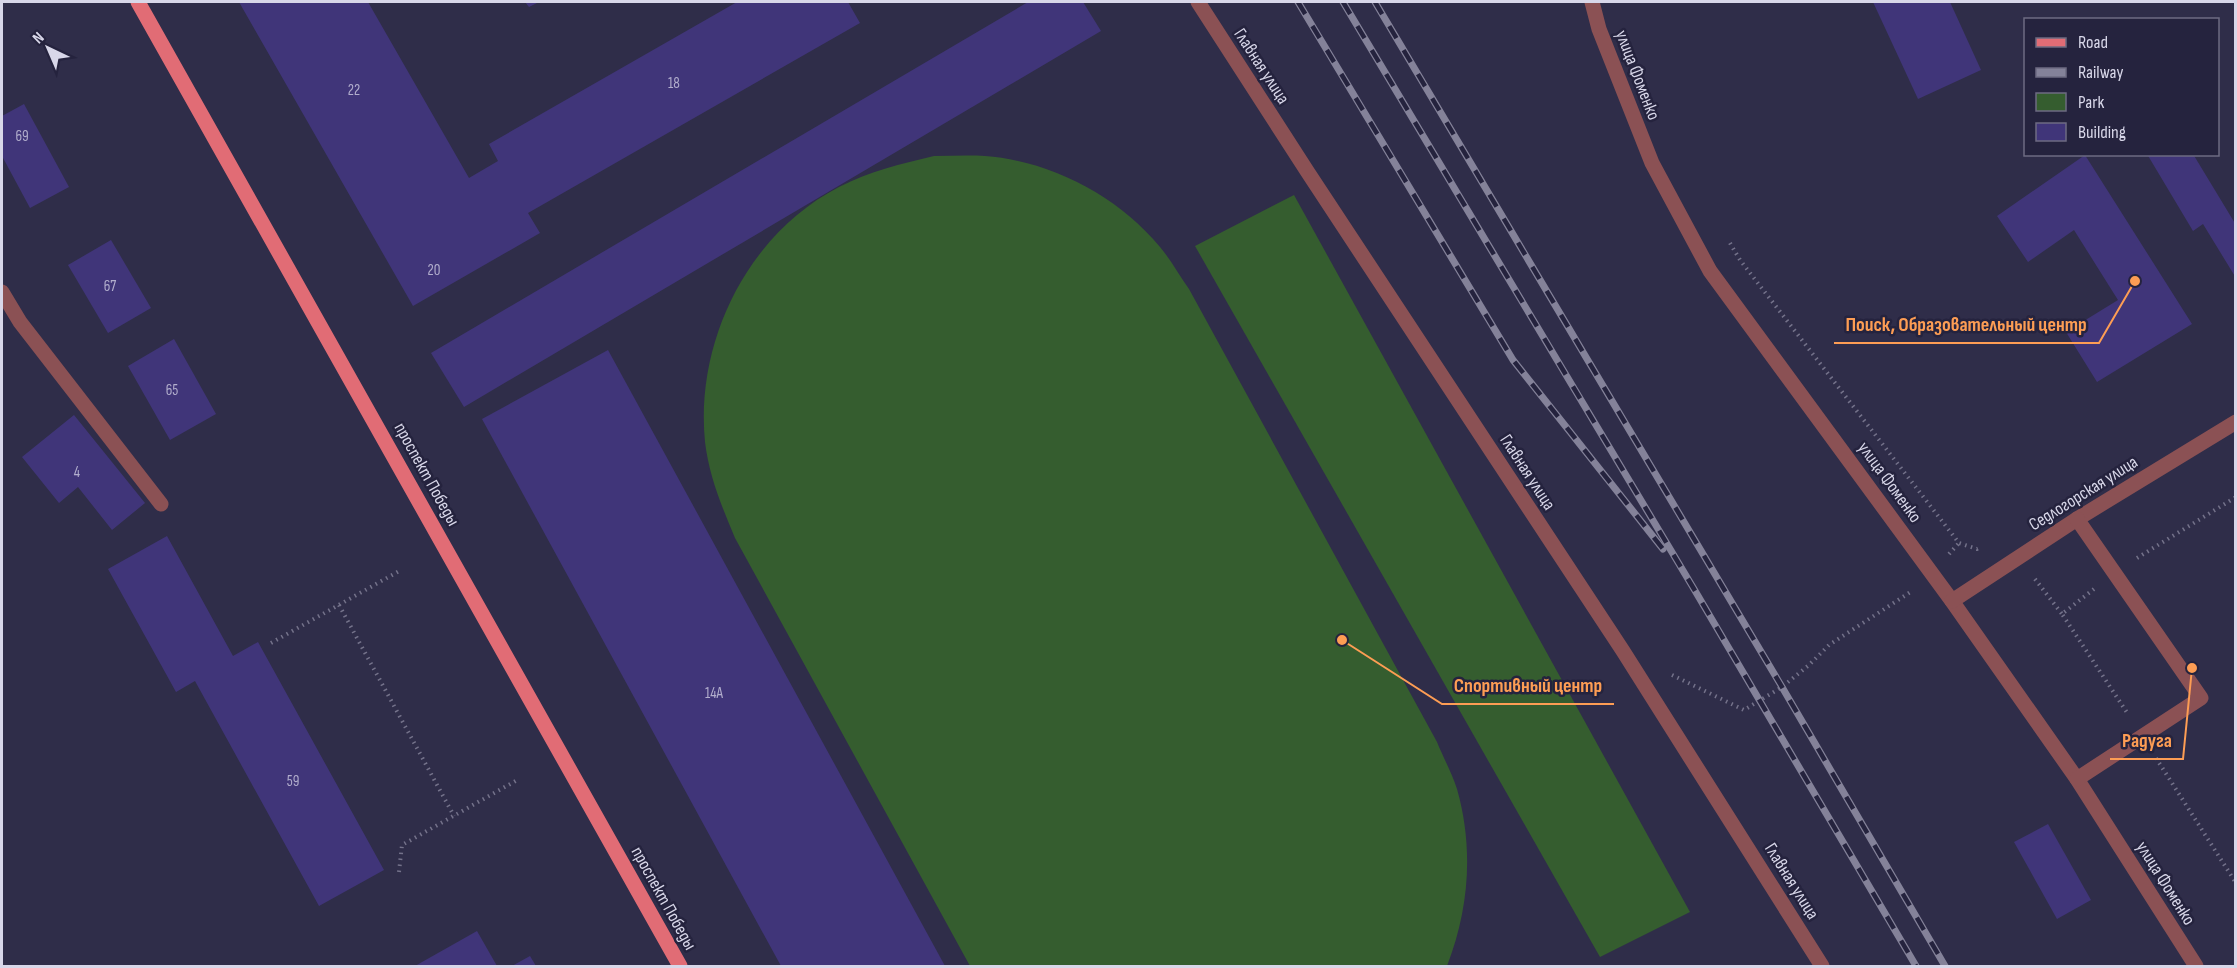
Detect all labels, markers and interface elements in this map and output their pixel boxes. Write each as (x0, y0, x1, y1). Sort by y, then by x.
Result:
north arrow (18, 18, 78, 78)
legend (2024, 18, 2219, 156)
street label: Главная улица (1229, 25, 1294, 108)
street label: улица Фоменко (1611, 27, 1664, 123)
text: N (29, 28, 48, 48)
text: Road (2078, 32, 2108, 53)
text: Railway (2078, 62, 2123, 83)
house number: 18 (668, 74, 680, 93)
house number: 22 (348, 81, 360, 100)
text: Park (2078, 92, 2104, 113)
text: Building (2078, 122, 2126, 143)
house number: 69 (15, 127, 29, 146)
house number: 20 (428, 261, 440, 280)
house number: 67 (104, 277, 116, 296)
callout: Поиск, Образовательный центр (1834, 305, 2099, 343)
text: Поиск, Образовательный центр (1845, 313, 2087, 337)
house number: 65 (166, 381, 178, 400)
street label: проспект Победы (390, 419, 464, 530)
street label: Главная улица (1495, 431, 1560, 514)
street label: улица Фоменко (1853, 438, 1926, 527)
street label: Седлогорская улица (2025, 451, 2142, 535)
house number: 4 (74, 463, 80, 482)
callout: Спортивный центр (1442, 666, 1614, 704)
text: Спортивный центр (1454, 674, 1602, 698)
house number: 14А (705, 684, 724, 703)
callout: Радуга (2110, 721, 2183, 759)
text: Радуга (2122, 729, 2172, 753)
house number: 59 (287, 772, 299, 791)
street label: улица Фоменко (2132, 838, 2200, 929)
street label: Главная улица (1760, 839, 1823, 923)
street label: проспект Победы (627, 843, 701, 954)

